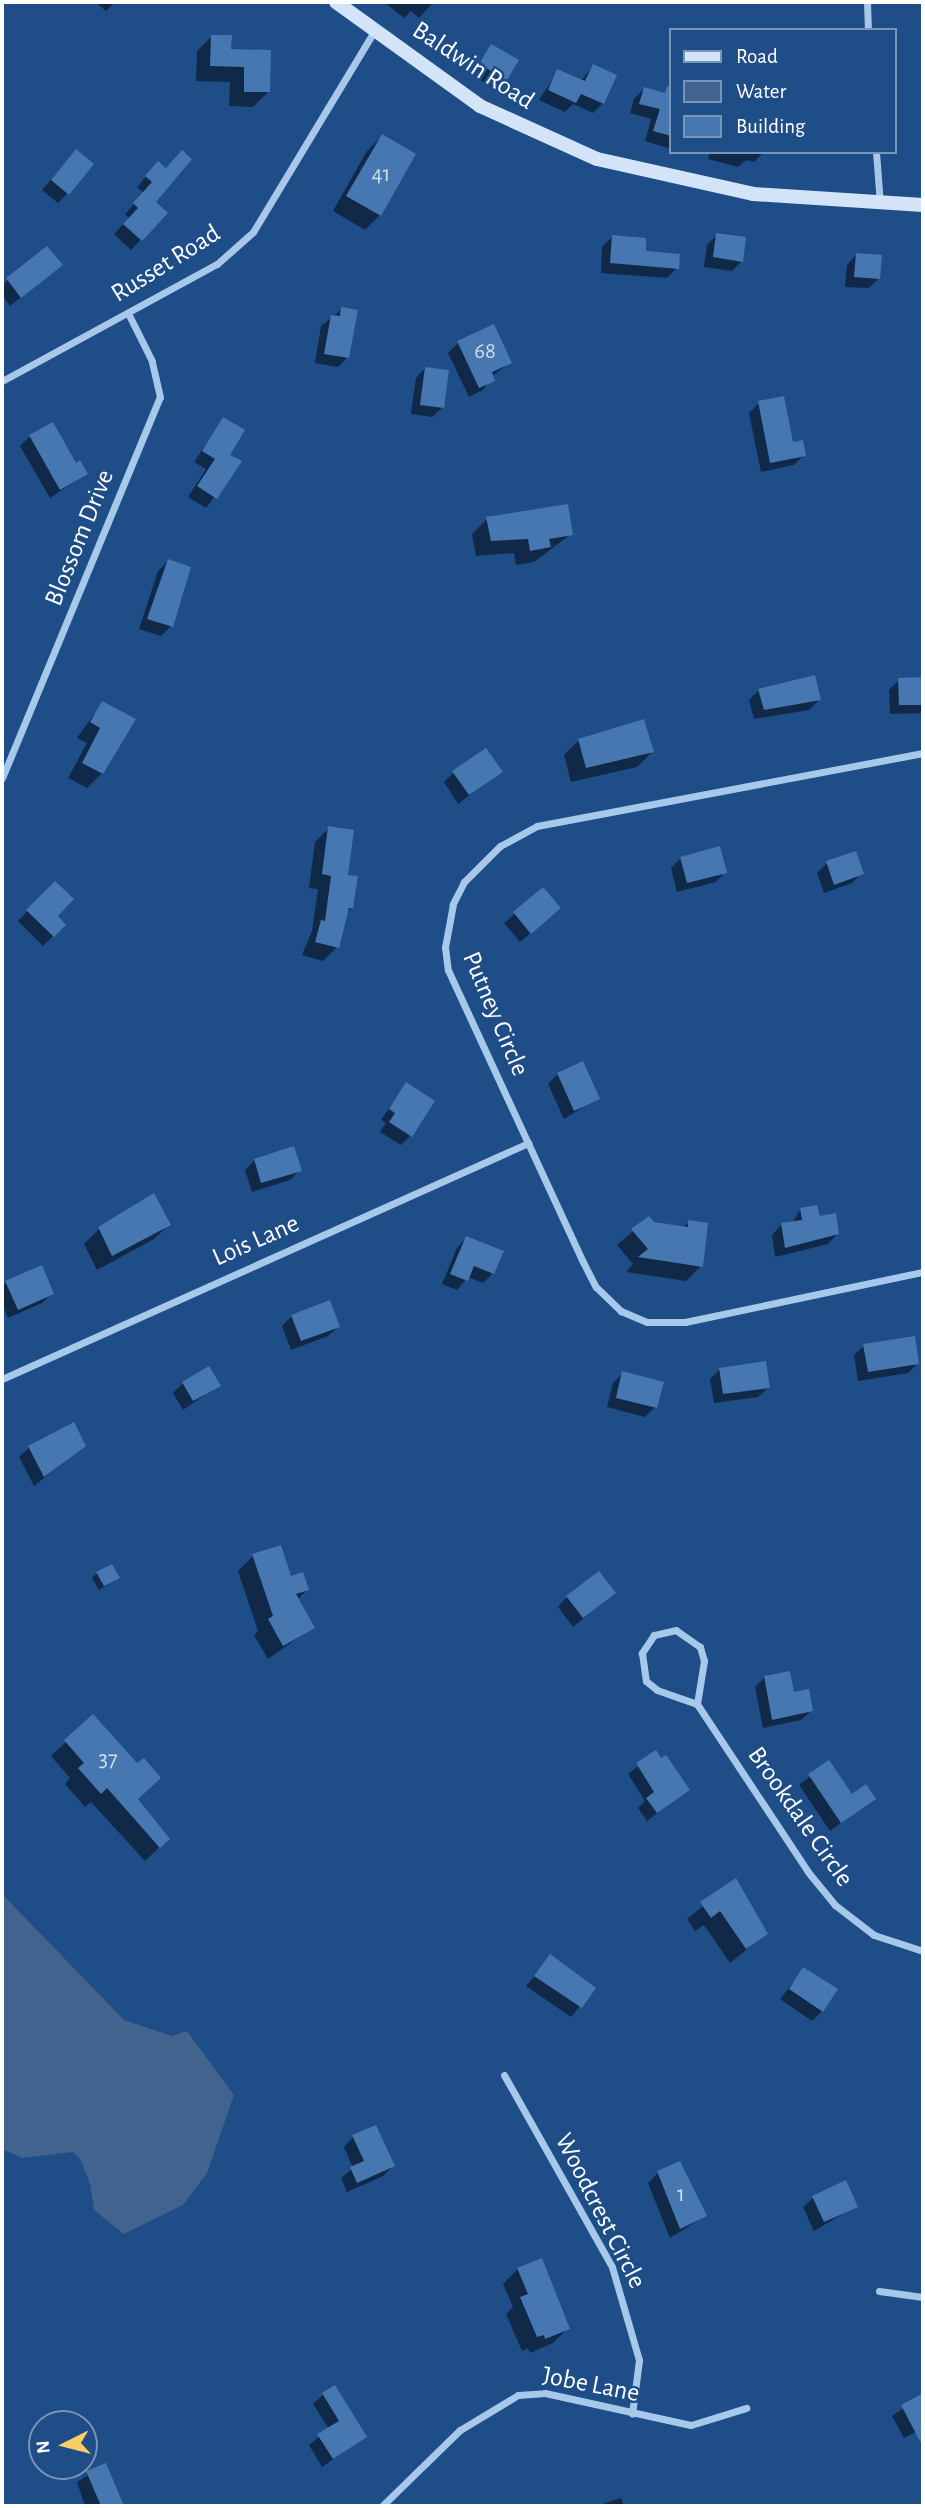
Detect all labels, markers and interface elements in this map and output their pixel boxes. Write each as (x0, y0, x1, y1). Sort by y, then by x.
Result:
street label: Baldwin Road (406, 15, 540, 117)
legend (670, 28, 897, 154)
text: Road (736, 46, 778, 67)
text: Water (736, 81, 786, 102)
text: Building (736, 116, 805, 137)
house number: 41 (372, 161, 390, 189)
street label: Russet Road (106, 218, 226, 310)
house number: 68 (474, 338, 496, 366)
street label: Blossom Drive (39, 465, 121, 611)
street label: Putney Circle (455, 947, 535, 1081)
street label: Lois Lane (208, 1208, 304, 1274)
street label: Brookdale Circle (740, 1741, 860, 1893)
house number: 37 (98, 1746, 118, 1774)
street label: Woodcrest Circle (548, 2128, 652, 2294)
house number: 1 (677, 2181, 685, 2209)
street label: Jobe Lane (540, 2360, 642, 2410)
north arrow (28, 2410, 98, 2480)
text: N (33, 2439, 54, 2455)

